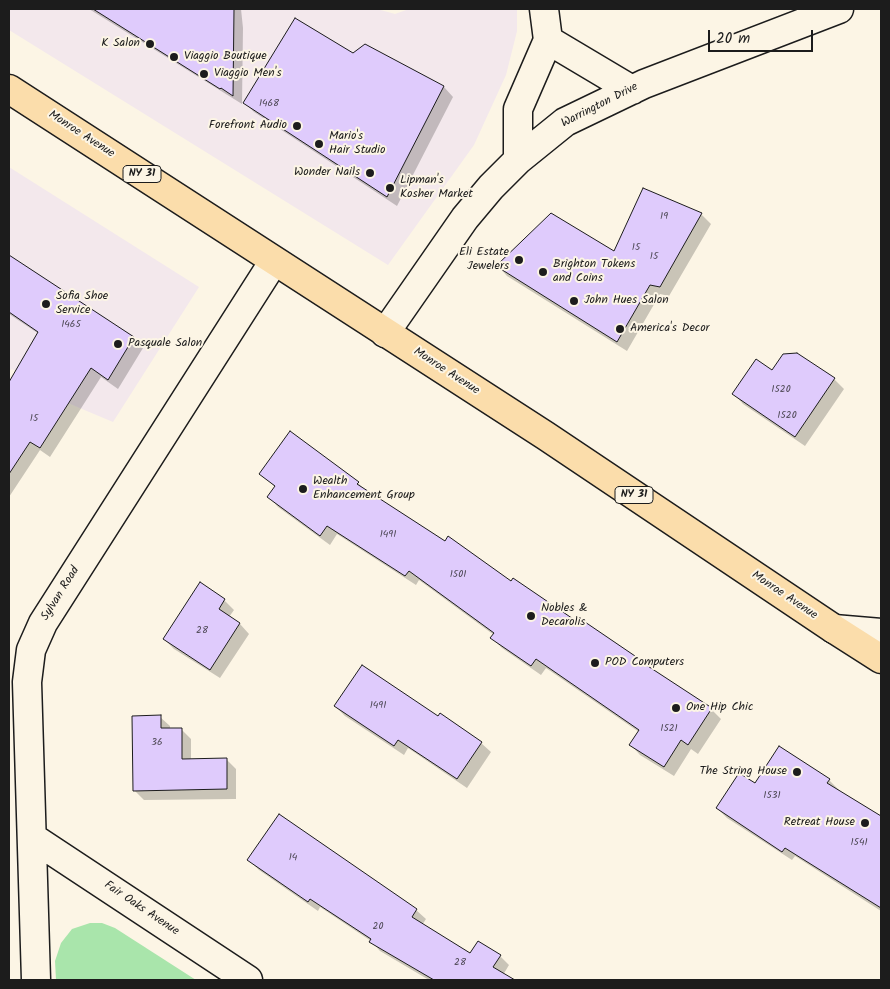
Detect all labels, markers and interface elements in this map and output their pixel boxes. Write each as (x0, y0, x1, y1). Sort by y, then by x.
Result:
scale bar (710, 20, 815, 52)
text: 20 m (716, 27, 750, 51)
place label: K Salon (101, 37, 140, 51)
marker: K Salon (144, 38, 156, 50)
place label: Viaggio Boutique (184, 50, 267, 64)
marker: Viaggio Boutique (168, 51, 180, 63)
place label: Viaggio Men's (214, 67, 281, 81)
marker: Viaggio Men's (198, 68, 210, 80)
street label: Warrington Drive (559, 80, 641, 132)
house number: 1468 (259, 98, 279, 110)
street label: Monroe Avenue (45, 108, 117, 162)
place label: Forefront Audio (209, 119, 287, 133)
marker: Forefront Audio (291, 120, 303, 132)
place label: Mario's Hair Studio (329, 130, 385, 158)
marker: Mario's Hair Studio (313, 138, 325, 150)
road number: NY 31 (123, 165, 161, 182)
place label: Wonder Nails (294, 166, 360, 180)
marker: Wonder Nails (364, 167, 376, 179)
place label: Lipman's Kosher Market (400, 174, 473, 202)
marker: Lipman's Kosher Market (384, 182, 396, 194)
house number: 19 (660, 211, 668, 223)
house number: 15 (632, 242, 640, 254)
place label: Eli Estate Jewelers (459, 246, 509, 274)
house number: 15 (650, 251, 658, 263)
marker: Eli Estate Jewelers (513, 254, 525, 266)
place label: Brighton Tokens and Coins (553, 258, 635, 286)
marker: Brighton Tokens and Coins (537, 266, 549, 278)
place label: Sofia Shoe Service (56, 290, 108, 318)
place label: John Hues Salon (584, 294, 669, 308)
marker: John Hues Salon (568, 295, 580, 307)
marker: Sofia Shoe Service (40, 298, 52, 310)
house number: 1465 (61, 319, 81, 331)
place label: America's Decor (630, 322, 710, 336)
marker: America's Decor (614, 323, 626, 335)
place label: Pasquale Salon (128, 337, 202, 351)
marker: Pasquale Salon (112, 338, 124, 350)
street label: Monroe Avenue (410, 345, 482, 399)
house number: 1520 (771, 384, 791, 396)
house number: 1520 (777, 410, 797, 422)
house number: 15 (30, 413, 38, 425)
place label: Wealth Enhancement Group (313, 475, 415, 503)
marker: Wealth Enhancement Group (297, 483, 309, 495)
road number: NY 31 (615, 486, 653, 504)
house number: 1491 (380, 529, 396, 541)
street label: Sylvan Road (39, 564, 83, 624)
house number: 1501 (450, 569, 466, 581)
street label: Monroe Avenue (748, 569, 820, 623)
place label: Nobles & Decarolis (541, 602, 588, 630)
marker: Nobles & Decarolis (525, 610, 537, 622)
house number: 28 (196, 625, 208, 637)
place label: POD Computers (605, 656, 684, 670)
marker: POD Computers (589, 657, 601, 669)
house number: 1491 (370, 700, 386, 712)
place label: One Hip Chic (686, 701, 753, 715)
marker: One Hip Chic (670, 702, 682, 714)
house number: 1521 (660, 723, 678, 735)
house number: 36 (151, 737, 163, 749)
place label: The String House (699, 765, 787, 779)
marker: The String House (791, 766, 803, 778)
house number: 1531 (763, 790, 781, 802)
place label: Retreat House (784, 816, 855, 830)
marker: Retreat House (859, 817, 871, 829)
house number: 1541 (850, 837, 868, 849)
house number: 14 (289, 852, 297, 864)
street label: Fair Oaks Avenue (101, 879, 181, 939)
house number: 20 (373, 921, 383, 933)
house number: 28 (454, 957, 466, 969)

